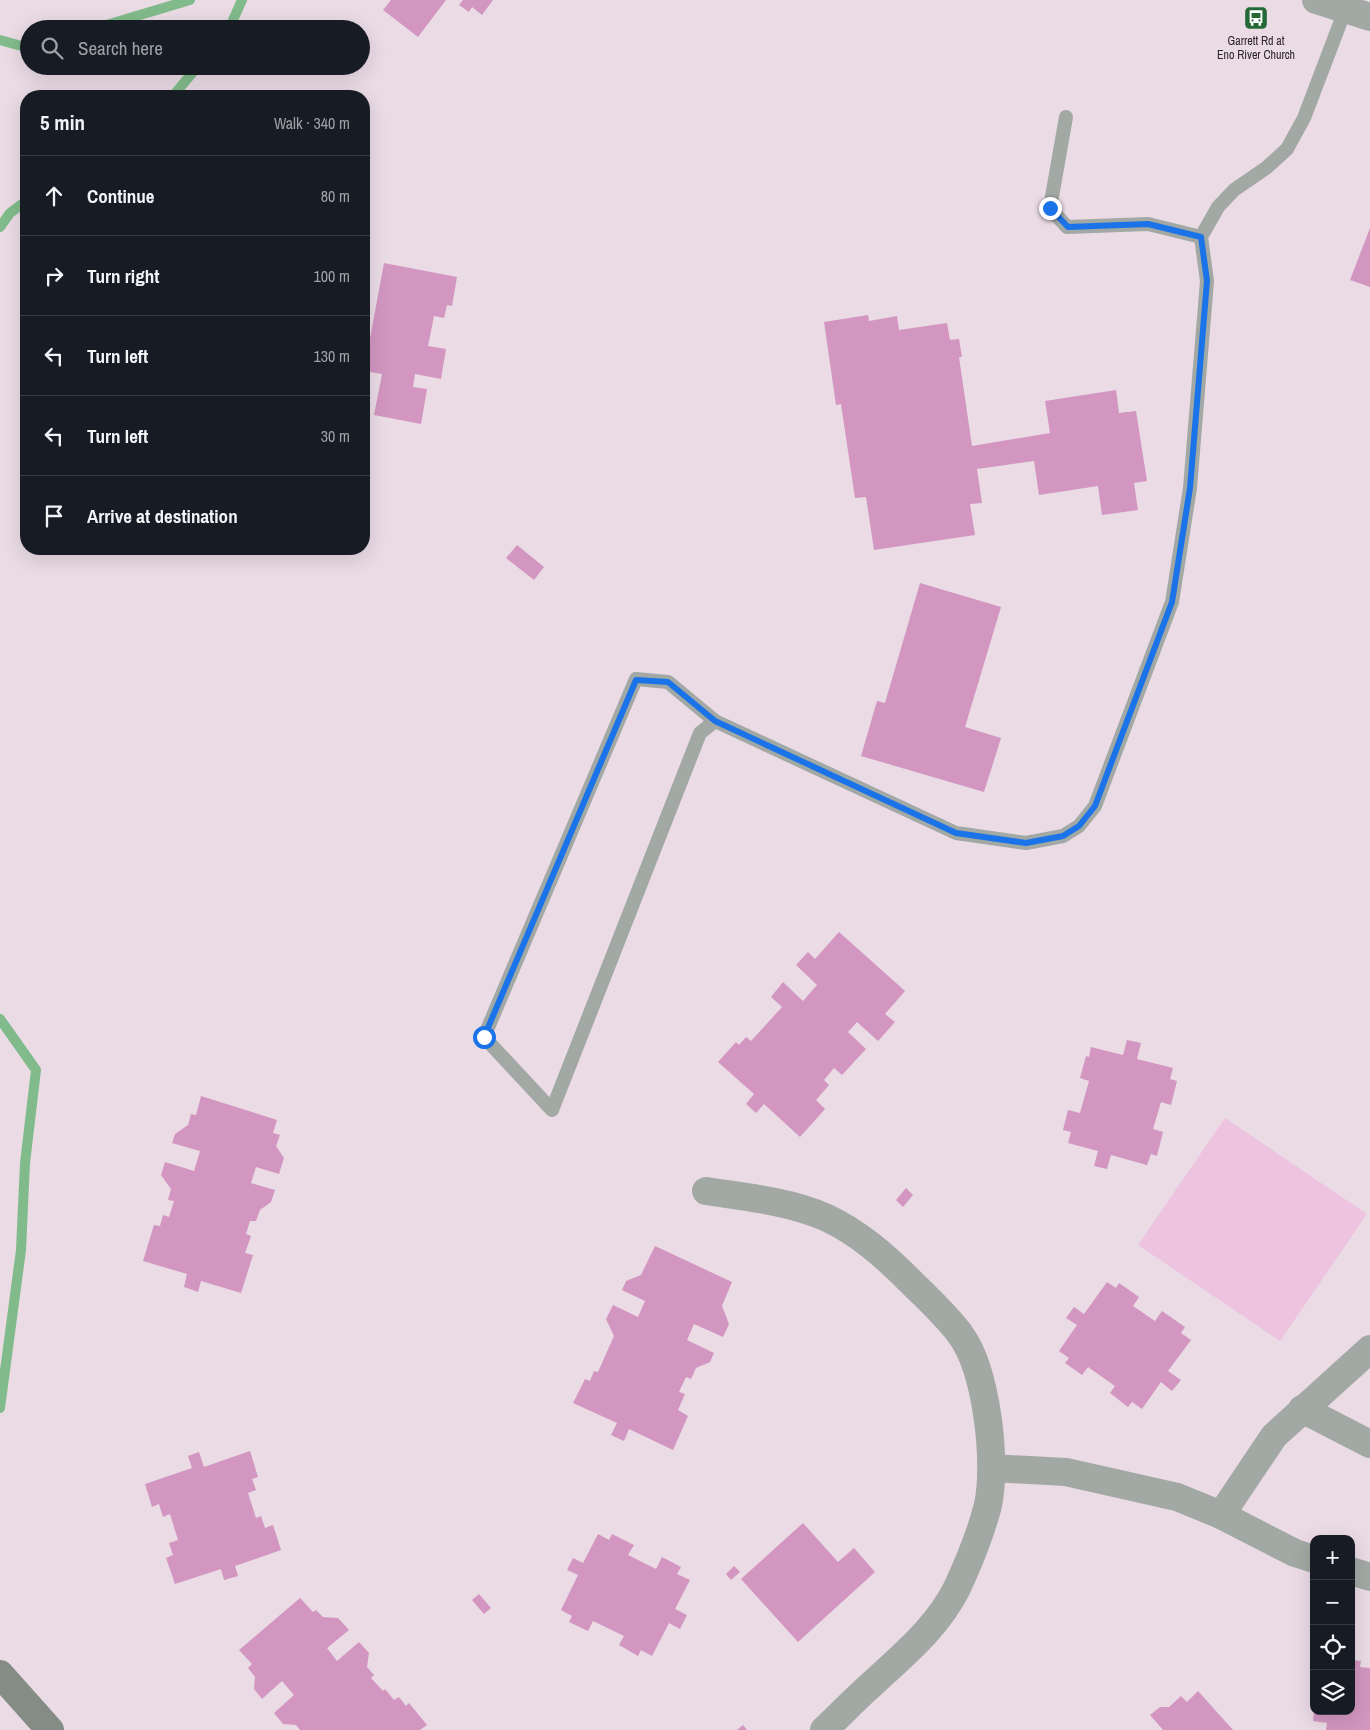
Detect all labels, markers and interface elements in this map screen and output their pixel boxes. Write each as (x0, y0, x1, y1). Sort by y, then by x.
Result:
bus stop icon: Garrett Rd at Eno River Church (1243, 5, 1269, 31)
search box (20, 20, 370, 75)
place label: Garrett Rd at Eno River Church (1217, 33, 1295, 63)
icon: search (38, 34, 66, 62)
text: Search here (78, 35, 163, 61)
text: 5 min (40, 108, 85, 137)
text: Walk · 340 m (274, 112, 350, 134)
icon: ahead (40, 182, 68, 210)
text: Continue (87, 183, 155, 209)
text: 80 m (321, 185, 350, 207)
route end (1039, 197, 1062, 220)
icon: right (40, 262, 68, 290)
text: Turn right (87, 263, 159, 289)
text: 100 m (314, 265, 350, 287)
icon: left (40, 342, 68, 370)
text: Turn left (87, 343, 148, 369)
text: 130 m (314, 345, 350, 367)
icon: left (40, 422, 68, 450)
text: Turn left (87, 423, 148, 449)
text: 30 m (321, 425, 350, 447)
icon: arrive (40, 502, 68, 530)
text: Arrive at destination (87, 503, 238, 529)
route start (473, 1026, 496, 1049)
map controls (1310, 1535, 1355, 1715)
button: + (1310, 1535, 1355, 1580)
button: − (1310, 1580, 1355, 1625)
button: locate (1310, 1625, 1355, 1670)
button: layers (1310, 1670, 1355, 1715)

